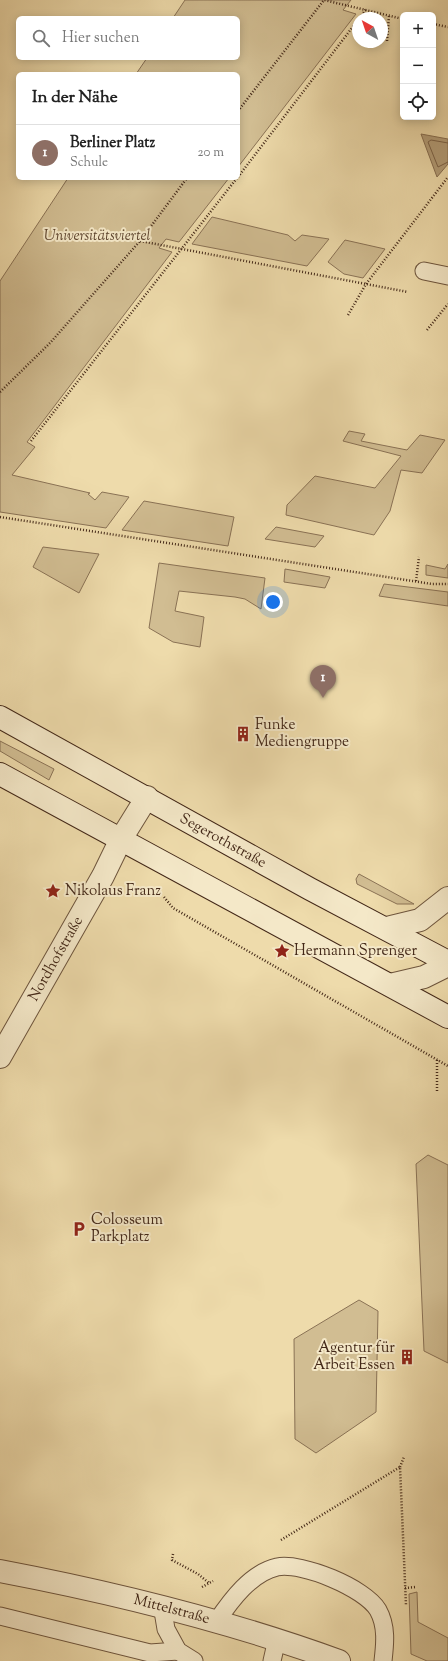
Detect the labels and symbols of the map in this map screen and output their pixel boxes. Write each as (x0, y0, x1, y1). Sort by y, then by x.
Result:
north arrow (352, 12, 388, 48)
park label: Universitätsviertel (44, 226, 150, 247)
your location (263, 592, 283, 612)
pin: 1 (310, 665, 336, 698)
place label: Funke Mediengruppe (255, 715, 349, 753)
building icon: Funke Mediengruppe (234, 725, 252, 743)
street label: Segerothstraße (176, 808, 270, 873)
place label: Nikolaus Franz (65, 881, 161, 902)
place icon: Nikolaus Franz (44, 882, 62, 900)
street label: Nordhofstraße (23, 912, 88, 1005)
place label: Hermann Sprenger (294, 941, 418, 962)
place icon: Hermann Sprenger (273, 942, 291, 960)
place label: Colosseum Parkplatz (91, 1210, 163, 1248)
parking icon: Colosseum Parkplatz (70, 1220, 88, 1238)
place label: Agentur für Arbeit Essen (313, 1338, 395, 1376)
building icon: Agentur für Arbeit Essen (398, 1348, 416, 1366)
street label: Mittelstraße (131, 1590, 212, 1630)

